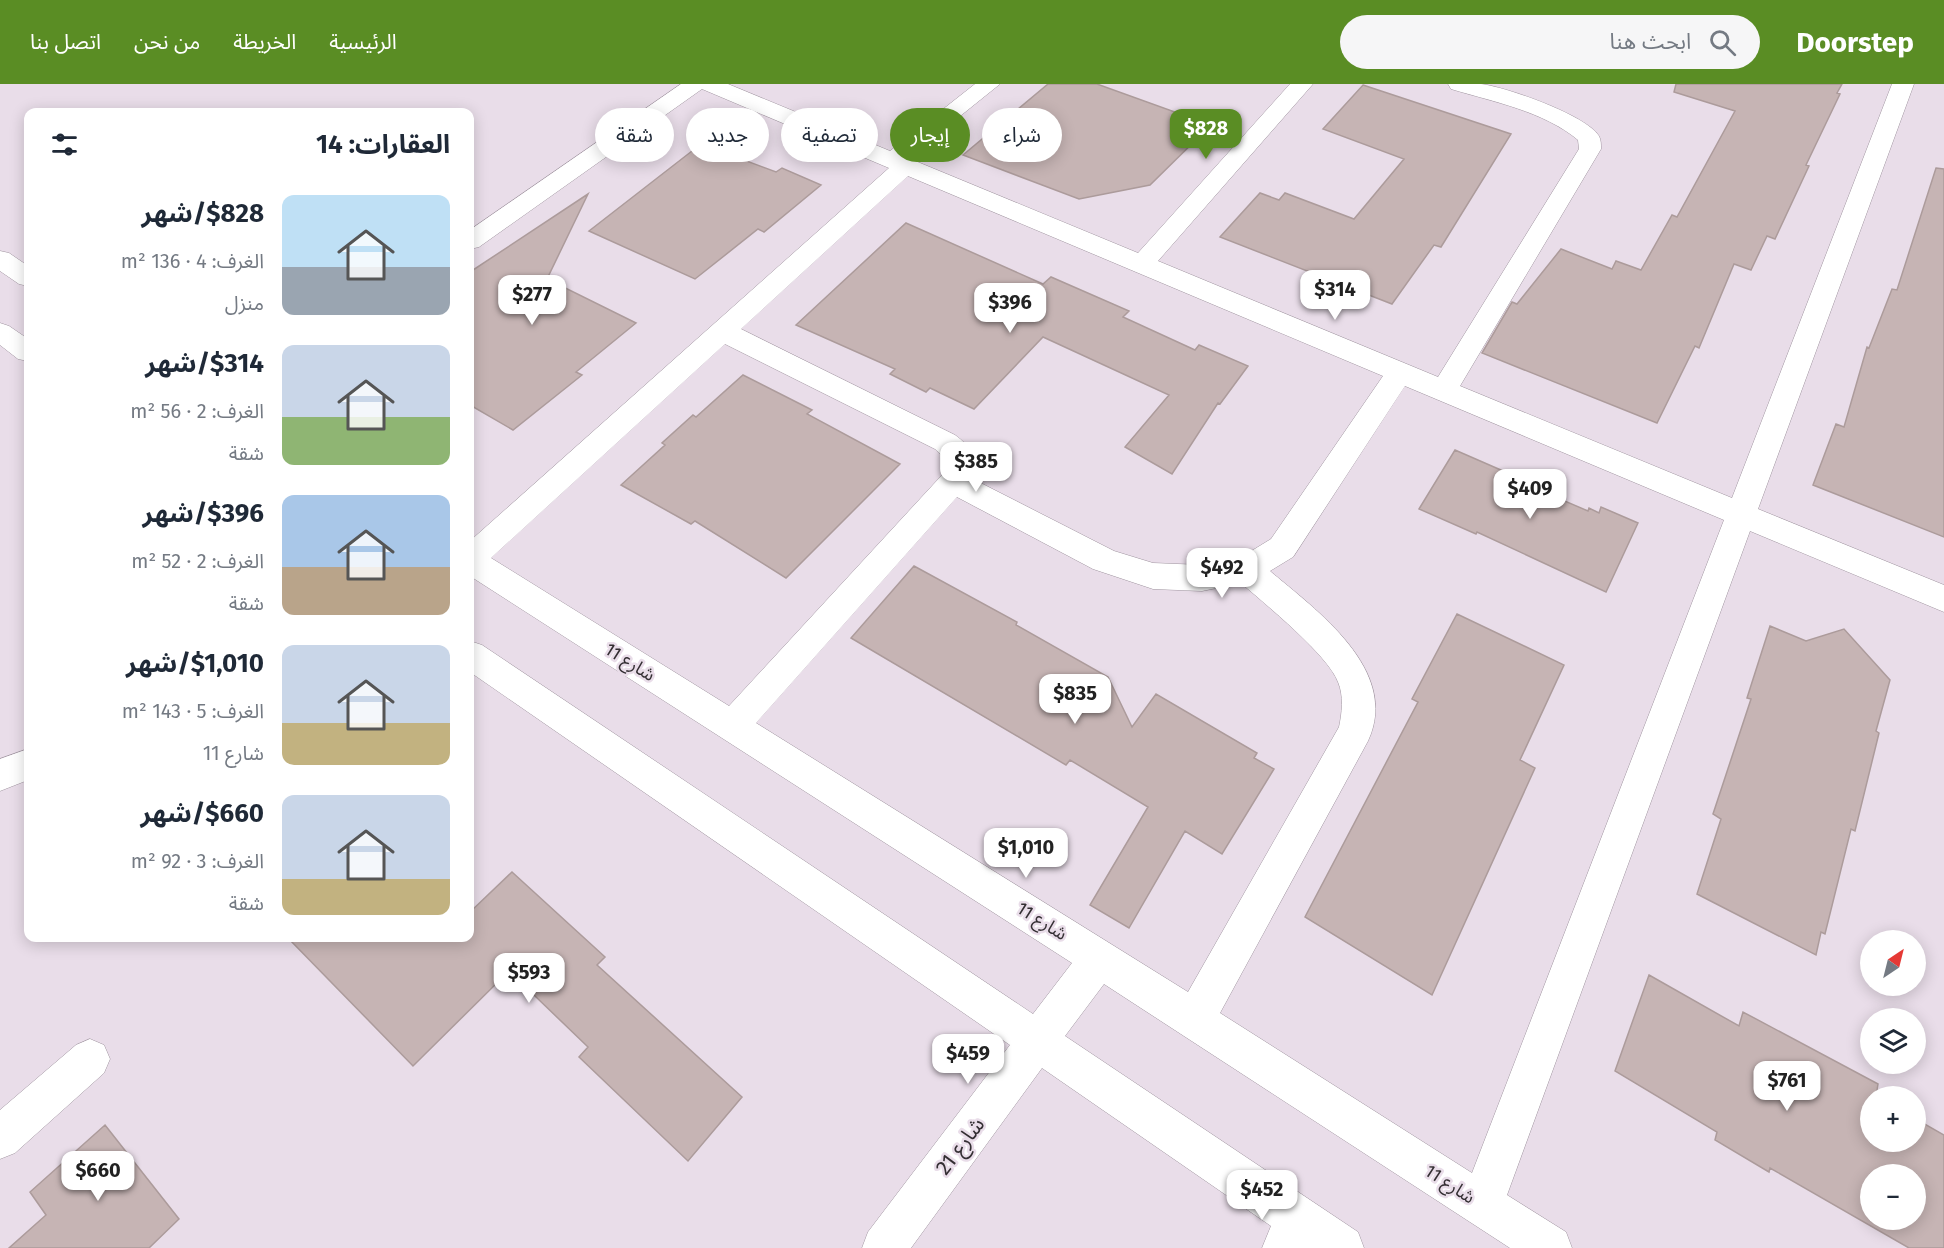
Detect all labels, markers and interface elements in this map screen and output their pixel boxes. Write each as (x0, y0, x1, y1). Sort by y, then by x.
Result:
search box (1340, 15, 1760, 69)
icon: search (1706, 26, 1739, 59)
text: Doorstep (1796, 26, 1914, 59)
text: ابحث هنا (1610, 28, 1691, 55)
text: اتصل بنا (30, 29, 101, 55)
text: من نحن (134, 29, 200, 55)
text: الخريطة (233, 29, 296, 55)
text: الرئيسية (329, 29, 397, 55)
chip: شقة (595, 108, 674, 162)
chip: جديد (686, 108, 769, 162)
chip: تصفية (781, 108, 878, 162)
chip: إيجار (890, 108, 970, 162)
chip: شراء (982, 108, 1062, 162)
pin: $828 (1170, 109, 1242, 160)
text: $828 (1184, 116, 1228, 140)
icon: filters (48, 128, 81, 161)
text: العقارات: 14 (316, 129, 450, 160)
text: $828/شهر (142, 198, 264, 229)
icon: home (330, 219, 402, 291)
text: الغرف: 4 · 136 m² (121, 249, 264, 273)
pin: $314 (1299, 270, 1371, 321)
pin: $277 (496, 275, 568, 326)
text: $314 (1314, 277, 1356, 301)
text: $277 (512, 282, 552, 306)
pin: $396 (974, 283, 1046, 334)
text: $396 (988, 290, 1032, 314)
text: منزل (225, 291, 264, 315)
text: $314/شهر (145, 348, 264, 379)
icon: home (330, 369, 402, 441)
text: الغرف: 2 · 56 m² (130, 399, 264, 423)
text: شقة (229, 441, 264, 465)
pin: $385 (940, 442, 1012, 493)
text: $385 (954, 449, 998, 473)
pin: $409 (1494, 469, 1566, 520)
text: $409 (1508, 476, 1552, 500)
text: $396/شهر (142, 498, 264, 529)
icon: home (330, 519, 402, 591)
pin: $492 (1186, 548, 1258, 599)
text: الغرف: 2 · 52 m² (131, 549, 264, 573)
text: $492 (1201, 555, 1244, 579)
text: شقة (229, 591, 264, 615)
street label: شارع 11 (599, 638, 659, 688)
text: $1,010/شهر (126, 648, 264, 679)
icon: home (330, 669, 402, 741)
pin: $835 (1039, 674, 1111, 725)
text: $835 (1053, 681, 1097, 705)
text: الغرف: 5 · 143 m² (122, 699, 264, 723)
text: شارع 11 (203, 741, 264, 765)
text: $660/شهر (140, 798, 264, 829)
icon: home (330, 819, 402, 891)
pin: $1,010 (977, 828, 1075, 879)
text: $1,010 (998, 835, 1054, 859)
text: الغرف: 3 · 92 m² (131, 849, 264, 873)
text: شقة (229, 891, 264, 915)
street label: شارع 11 (1011, 897, 1071, 947)
north arrow (1860, 930, 1926, 996)
map controls (1860, 930, 1926, 1230)
pin: $593 (493, 953, 565, 1004)
text: $593 (508, 960, 550, 984)
button: layers (1860, 1008, 1926, 1074)
pin: $459 (932, 1034, 1004, 1085)
text: $459 (946, 1041, 990, 1065)
pin: $761 (1751, 1061, 1823, 1112)
text: $761 (1767, 1068, 1807, 1092)
button: + (1860, 1086, 1926, 1152)
street label: شارع 21 (930, 1112, 992, 1181)
pin: $660 (62, 1151, 134, 1202)
text: $660 (75, 1158, 121, 1182)
street label: شارع 11 (1419, 1160, 1479, 1211)
button: − (1860, 1164, 1926, 1230)
pin: $452 (1226, 1170, 1298, 1221)
text: $452 (1241, 1177, 1283, 1201)

